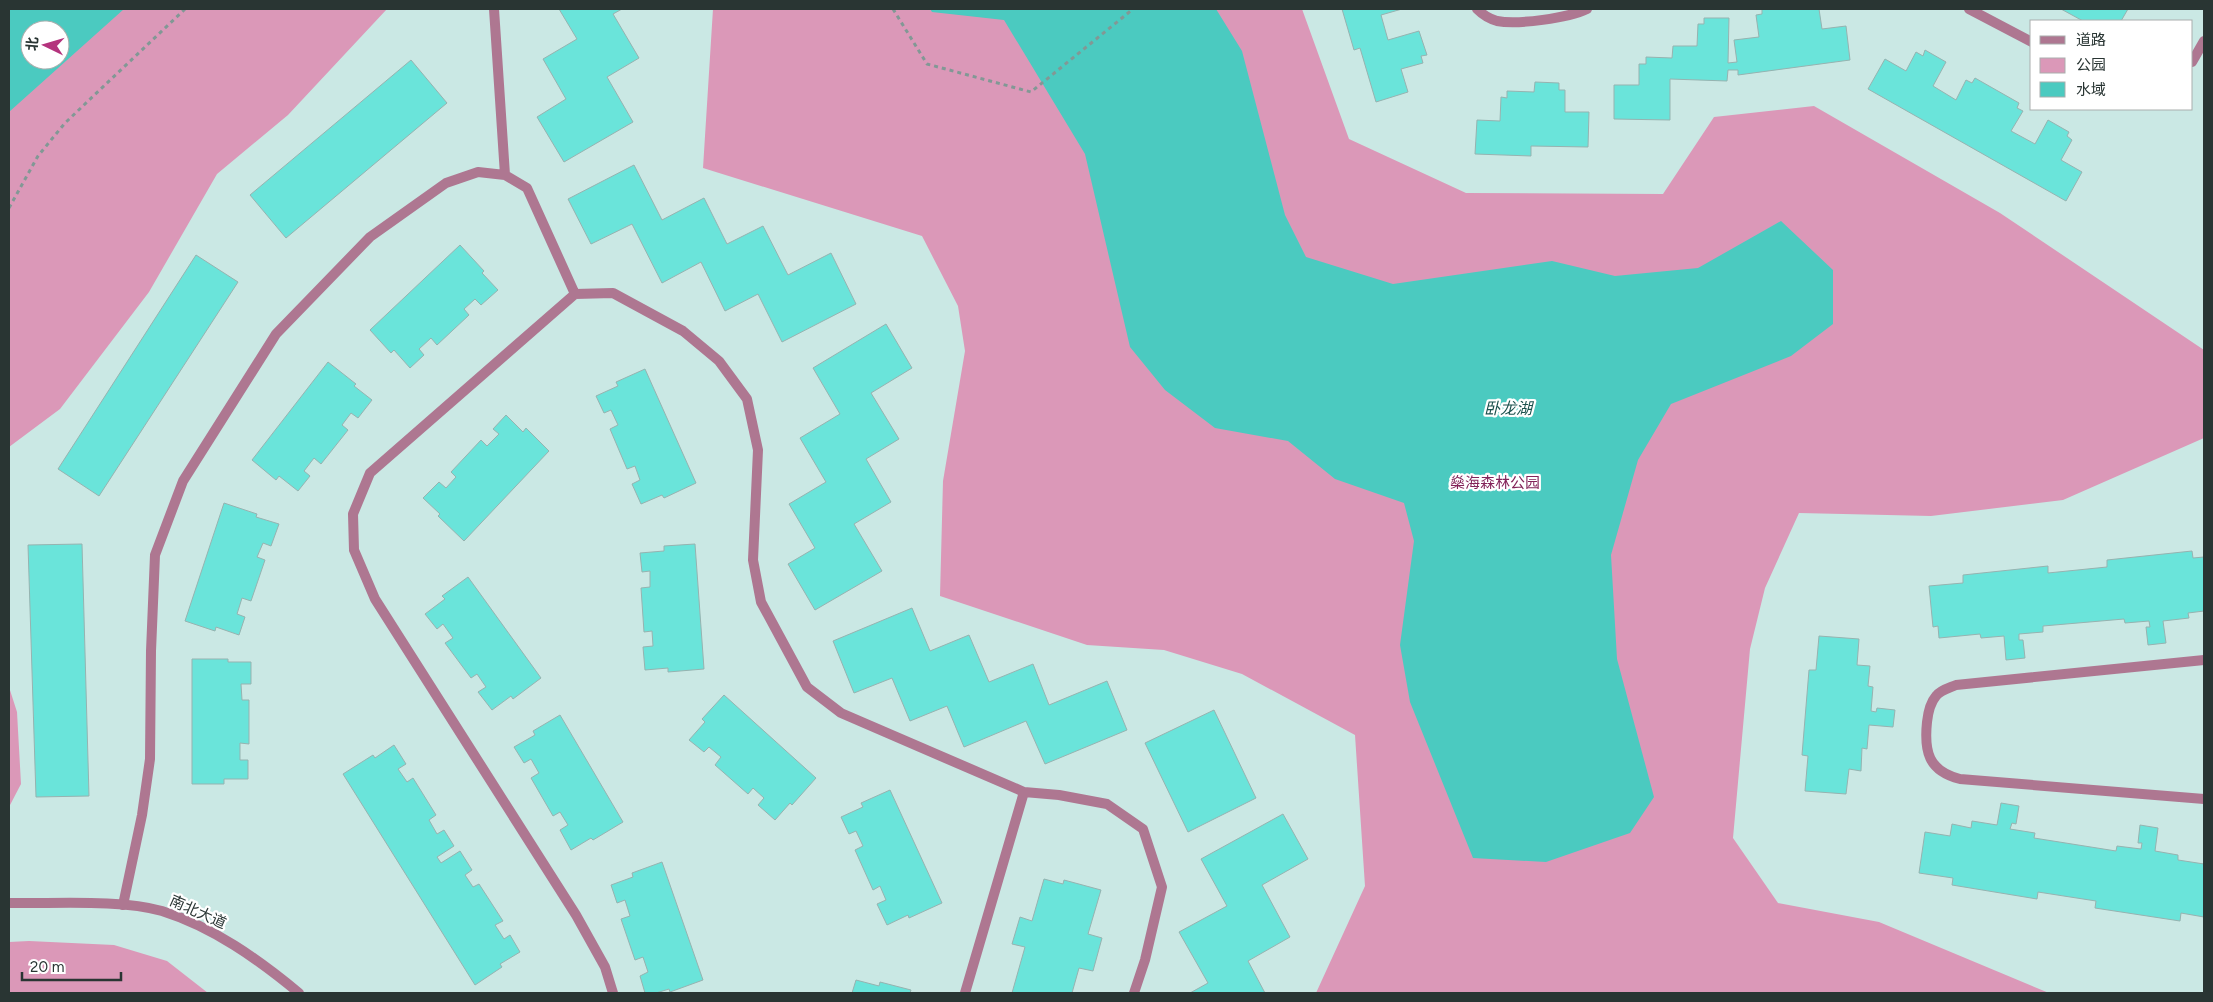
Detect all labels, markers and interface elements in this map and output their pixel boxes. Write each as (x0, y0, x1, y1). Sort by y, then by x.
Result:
north arrow (20, 20, 70, 70)
legend (2030, 20, 2193, 110)
text: 道路 (2076, 31, 2106, 49)
text: 北 (23, 36, 42, 52)
text: 公园 (2076, 56, 2106, 74)
text: 水域 (2076, 81, 2106, 99)
water label: 卧龙湖 (1484, 399, 1535, 418)
park label: 燊海森林公园 (1450, 474, 1540, 492)
street label: 南北大道 (167, 892, 229, 932)
scale bar (22, 950, 121, 982)
text: 20 m (30, 958, 64, 976)

